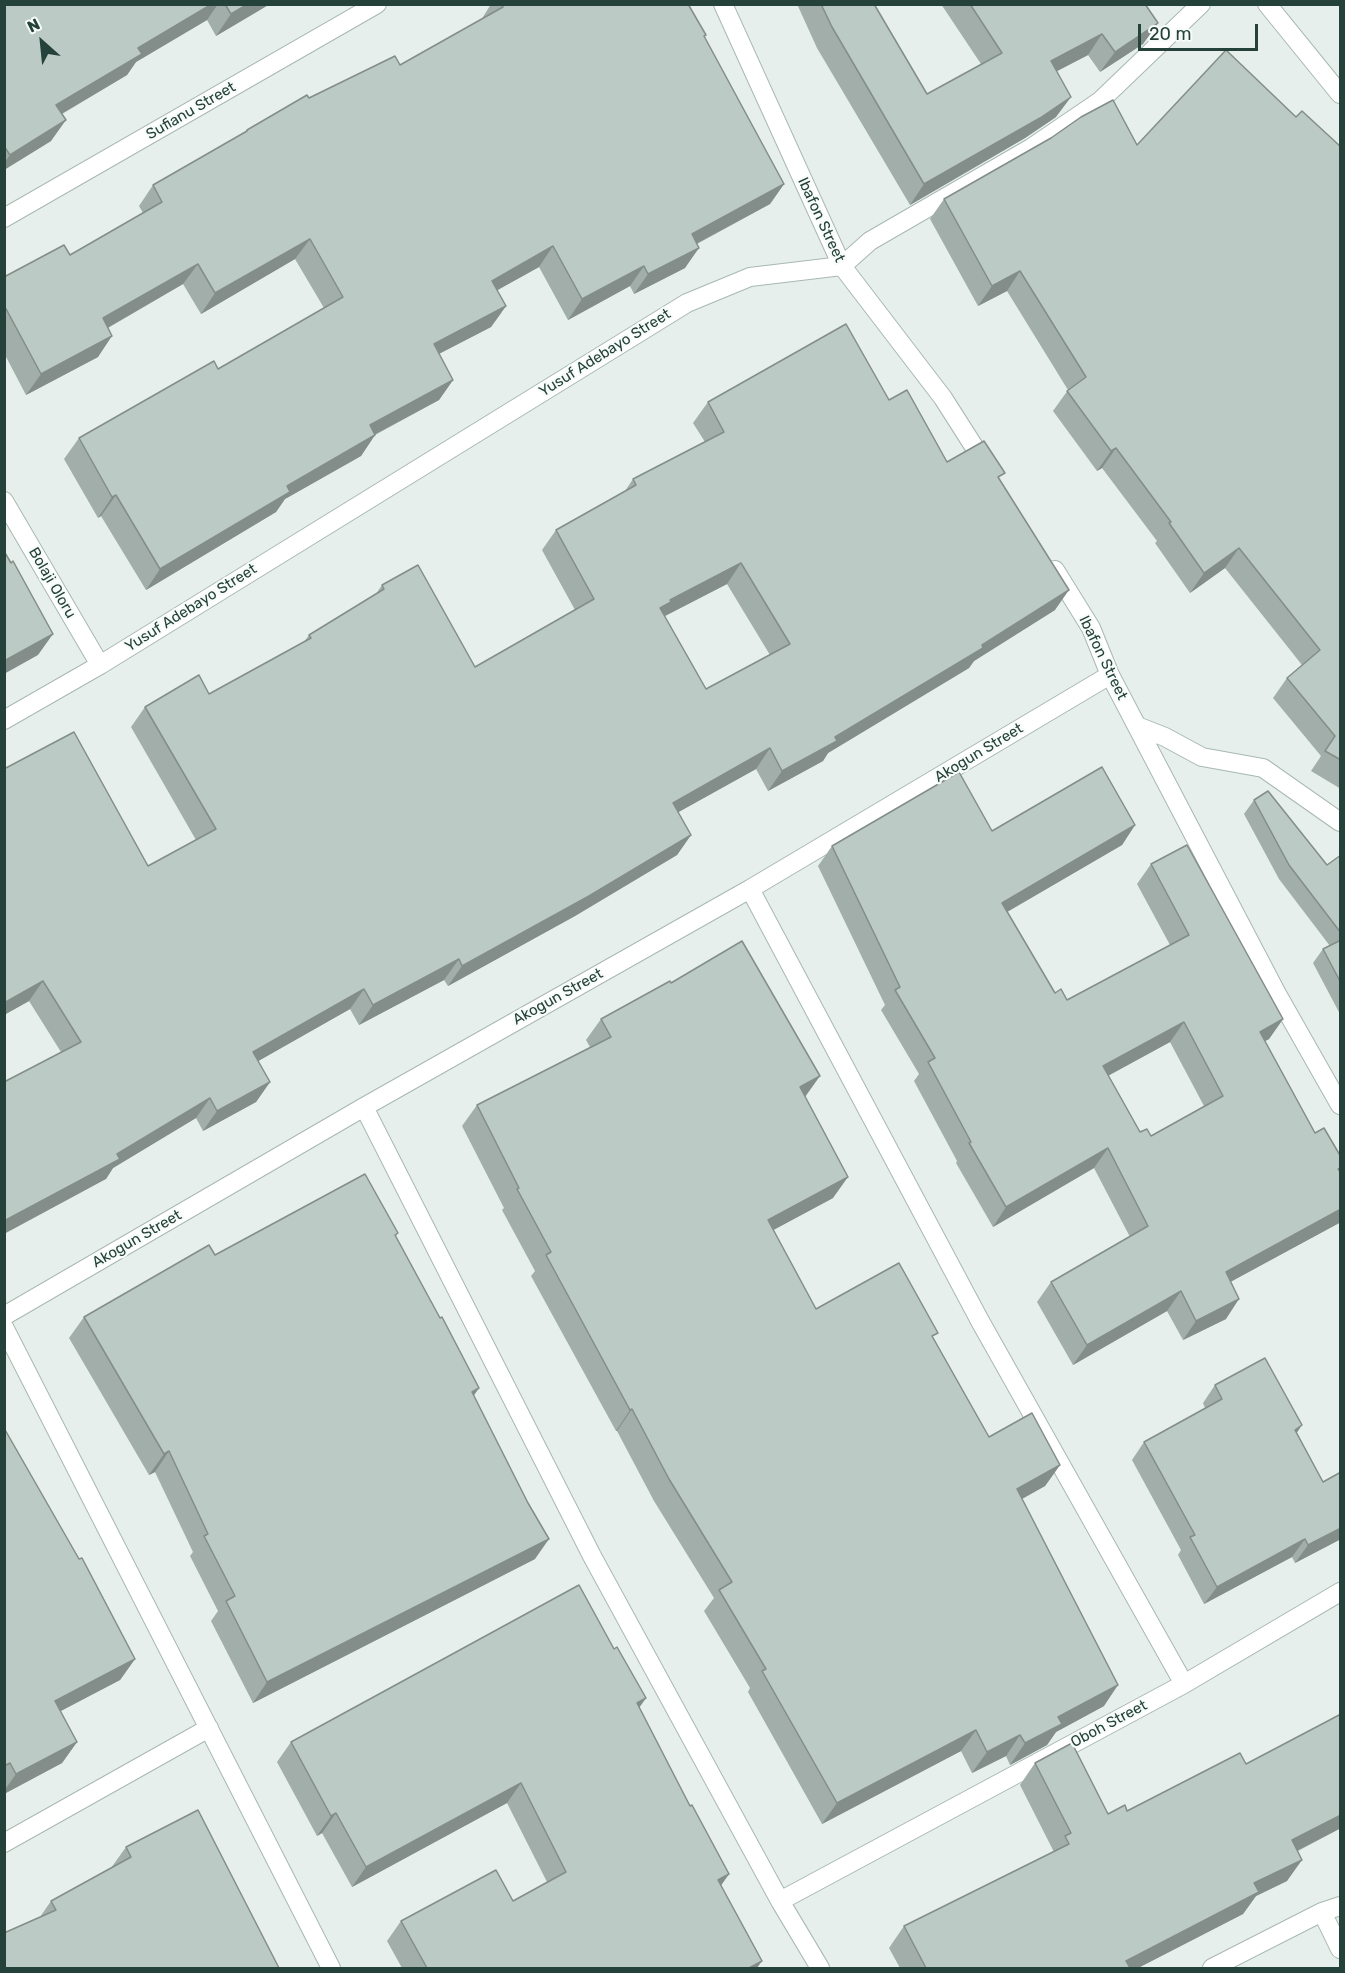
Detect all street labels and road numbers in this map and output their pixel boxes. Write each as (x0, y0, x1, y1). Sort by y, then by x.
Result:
street label: Sufianu Street (143, 78, 239, 144)
street label: Ibafon Street (793, 175, 849, 265)
street label: Yusuf Adebayo Street (536, 305, 674, 401)
street label: Bolaji Oloru (24, 544, 80, 622)
street label: Yusuf Adebayo Street (122, 560, 260, 656)
street label: Ibafon Street (1075, 613, 1131, 703)
street label: Akogun Street (931, 719, 1027, 787)
street label: Akogun Street (510, 965, 606, 1029)
street label: Akogun Street (89, 1206, 185, 1272)
street label: Oboh Street (1068, 1696, 1150, 1752)

